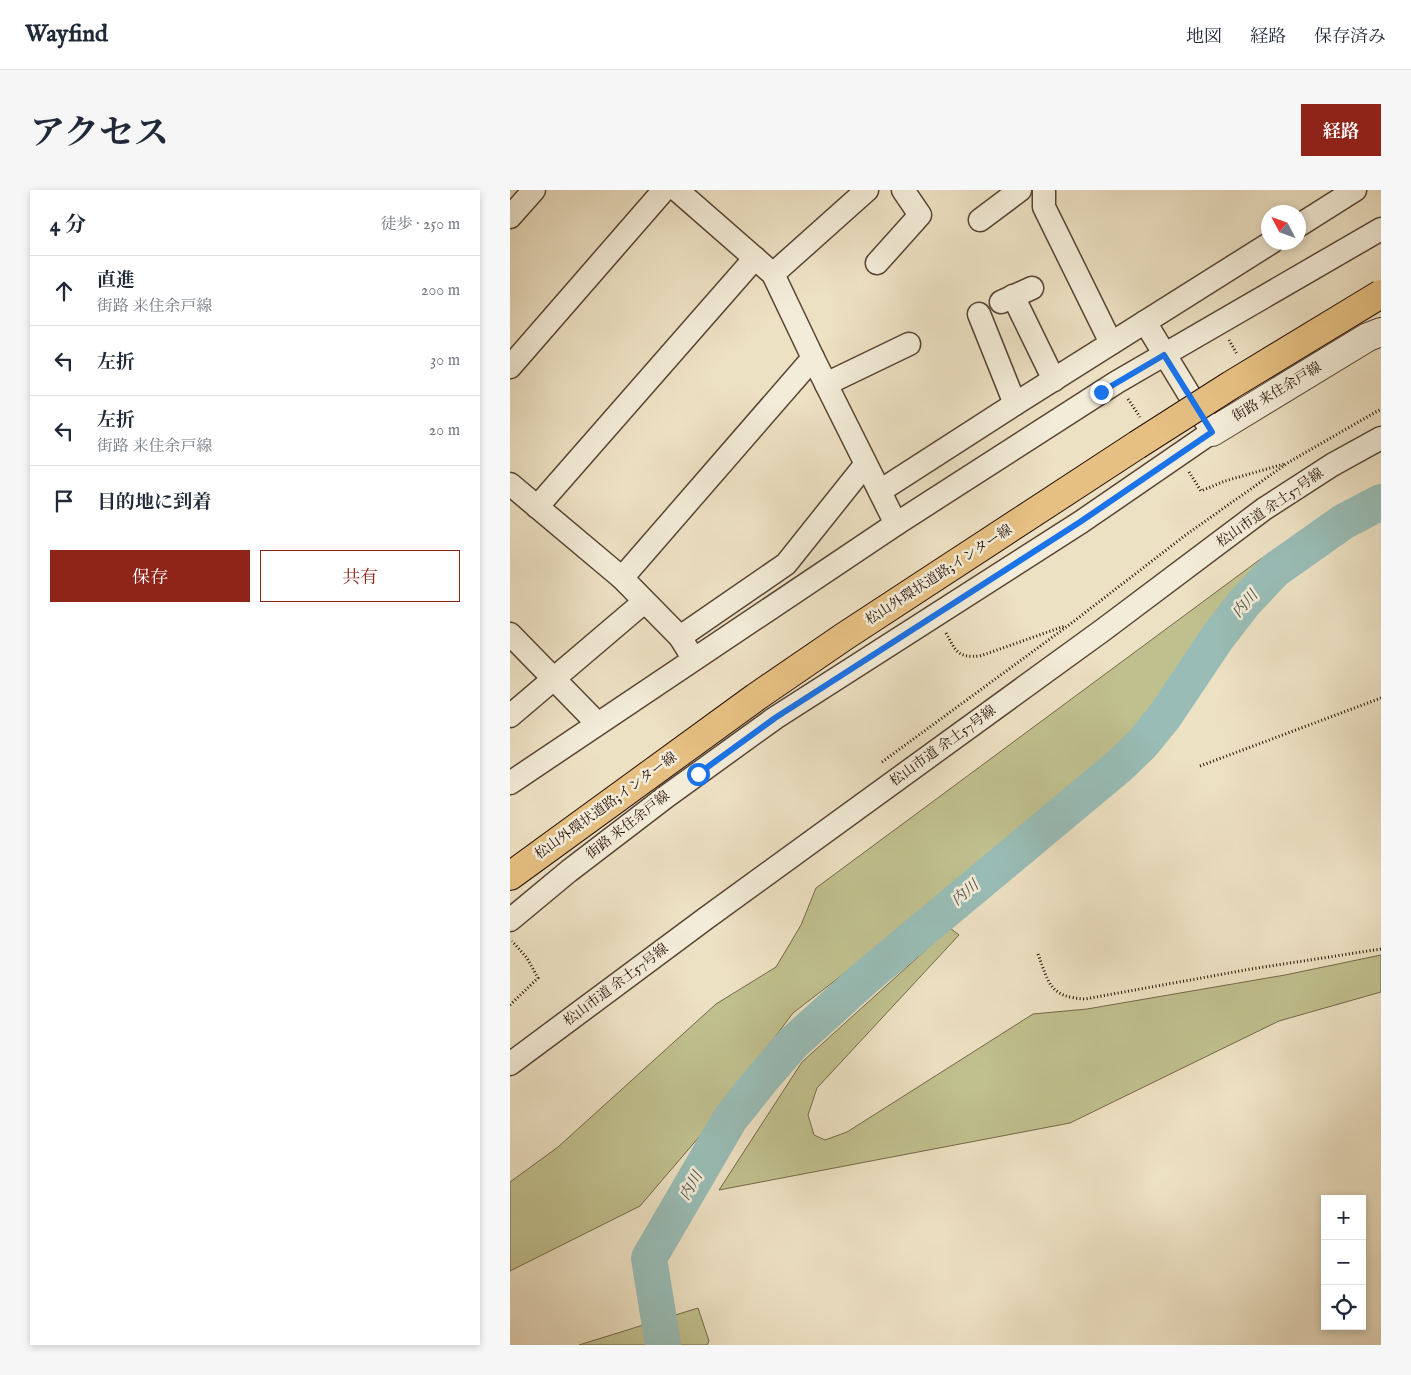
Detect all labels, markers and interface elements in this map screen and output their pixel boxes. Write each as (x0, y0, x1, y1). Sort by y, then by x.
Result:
text: Wayfind (25, 19, 108, 50)
text: 地図 (1186, 26, 1222, 49)
text: 経路 (1250, 26, 1286, 49)
text: 保存済み (1314, 26, 1386, 49)
button: 経路 (1301, 104, 1381, 156)
text: アクセス (30, 112, 169, 157)
north arrow (1261, 205, 1306, 250)
text: 4 分 (50, 212, 86, 239)
text: 徒歩 · 250 m (381, 215, 460, 235)
text: 直進 (97, 269, 135, 293)
icon: ahead (50, 277, 78, 305)
text: 200 m (421, 281, 460, 301)
text: 街路 来住余戸線 (97, 297, 213, 317)
icon: left (50, 347, 78, 375)
text: 左折 (97, 351, 135, 375)
text: 30 m (430, 351, 460, 371)
street label: 街路 来住余戸線 (1229, 358, 1325, 426)
route end (1090, 381, 1113, 404)
text: 左折 (97, 409, 135, 433)
icon: left (50, 417, 78, 445)
text: 20 m (429, 421, 460, 441)
text: 街路 来住余戸線 (97, 437, 213, 457)
street label: 松山市道 余土57号線 (1213, 464, 1327, 552)
icon: arrive (50, 487, 78, 515)
text: 目的地に到着 (97, 491, 211, 515)
street label: 松山外環状道路;インター線 (862, 521, 1016, 629)
button: 保存 (50, 550, 250, 602)
button: 共有 (260, 550, 460, 602)
water label: 内川 (1228, 585, 1263, 622)
street label: 松山市道 余土57号線 (886, 701, 1000, 791)
street label: 松山外環状道路;インター線 (531, 748, 681, 864)
route start (687, 763, 710, 786)
street label: 街路 来住余戸線 (583, 787, 673, 863)
water label: 内川 (947, 875, 984, 910)
street label: 松山市道 余土57号線 (560, 940, 672, 1030)
water label: 内川 (675, 1167, 708, 1204)
map controls (1321, 1195, 1366, 1330)
button: + (1321, 1195, 1366, 1240)
button: − (1321, 1240, 1366, 1285)
button: locate (1321, 1285, 1366, 1330)

